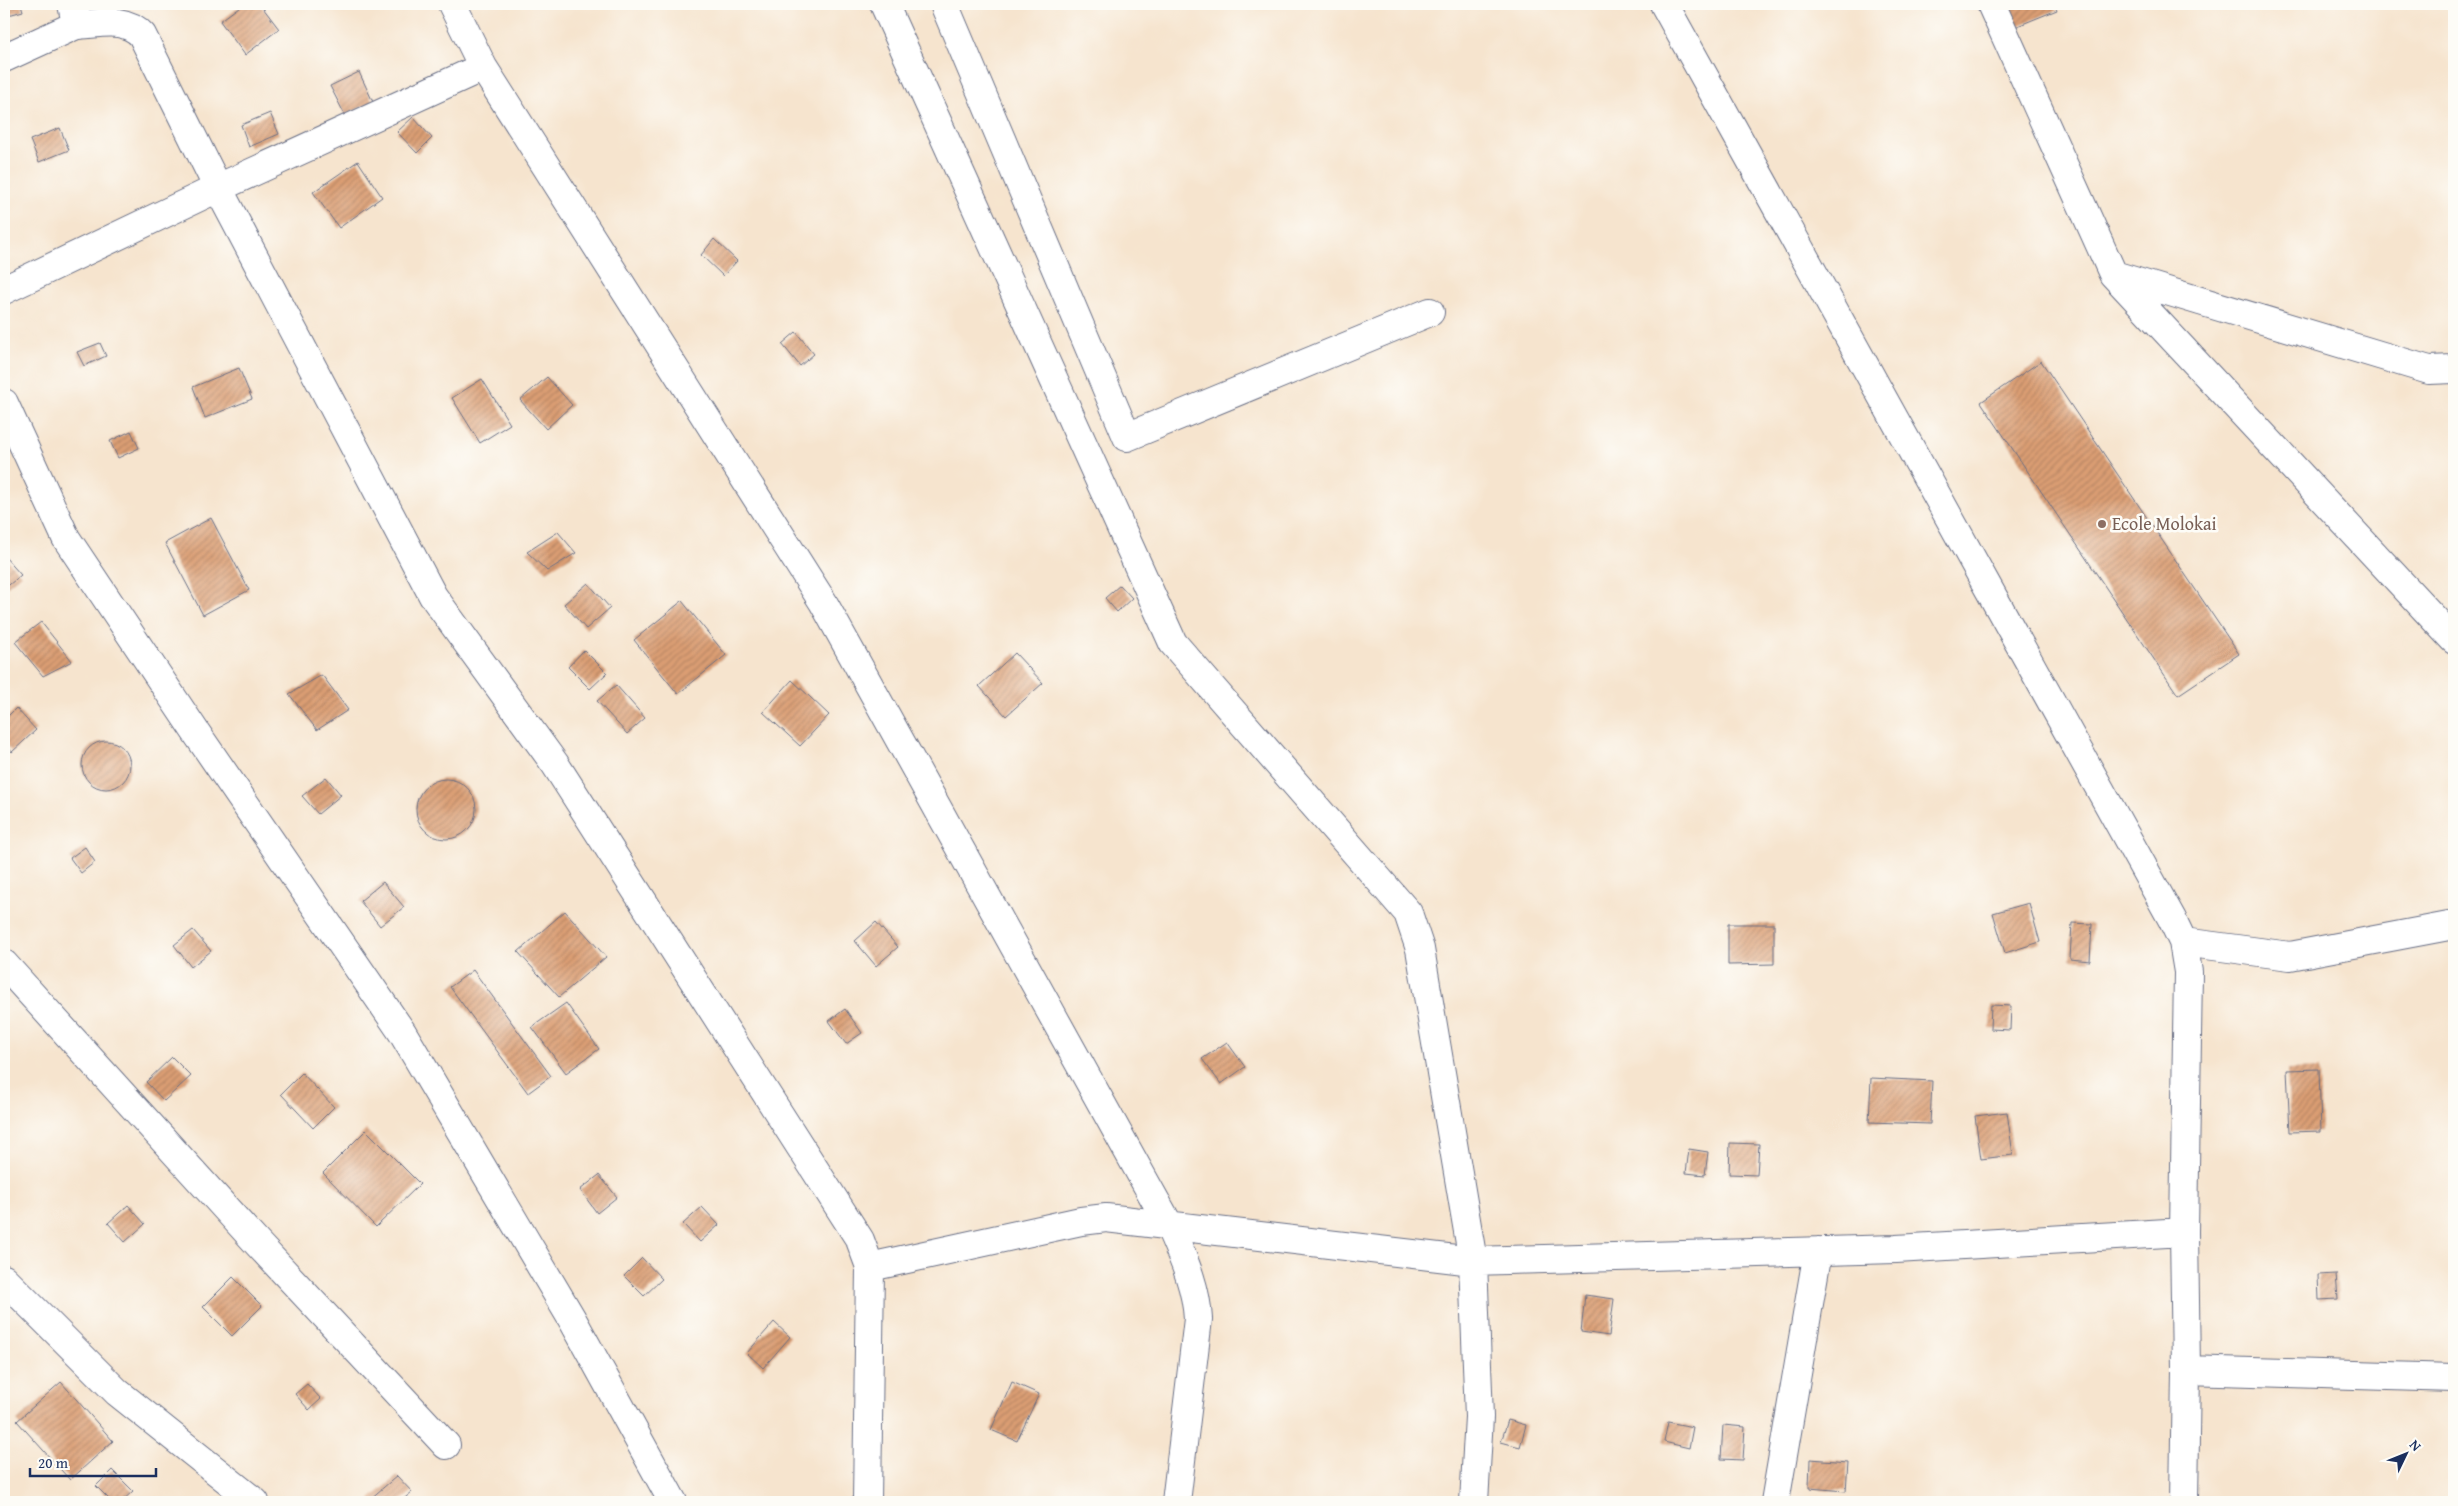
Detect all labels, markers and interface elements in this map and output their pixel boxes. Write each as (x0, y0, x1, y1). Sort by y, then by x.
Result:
place label: Ecole Molokai (2112, 510, 2217, 537)
marker: Ecole Molokai (2096, 518, 2108, 530)
north arrow (2380, 1428, 2430, 1478)
text: N (2405, 1435, 2426, 1456)
scale bar (30, 1446, 156, 1478)
text: 20 m (38, 1452, 69, 1473)

